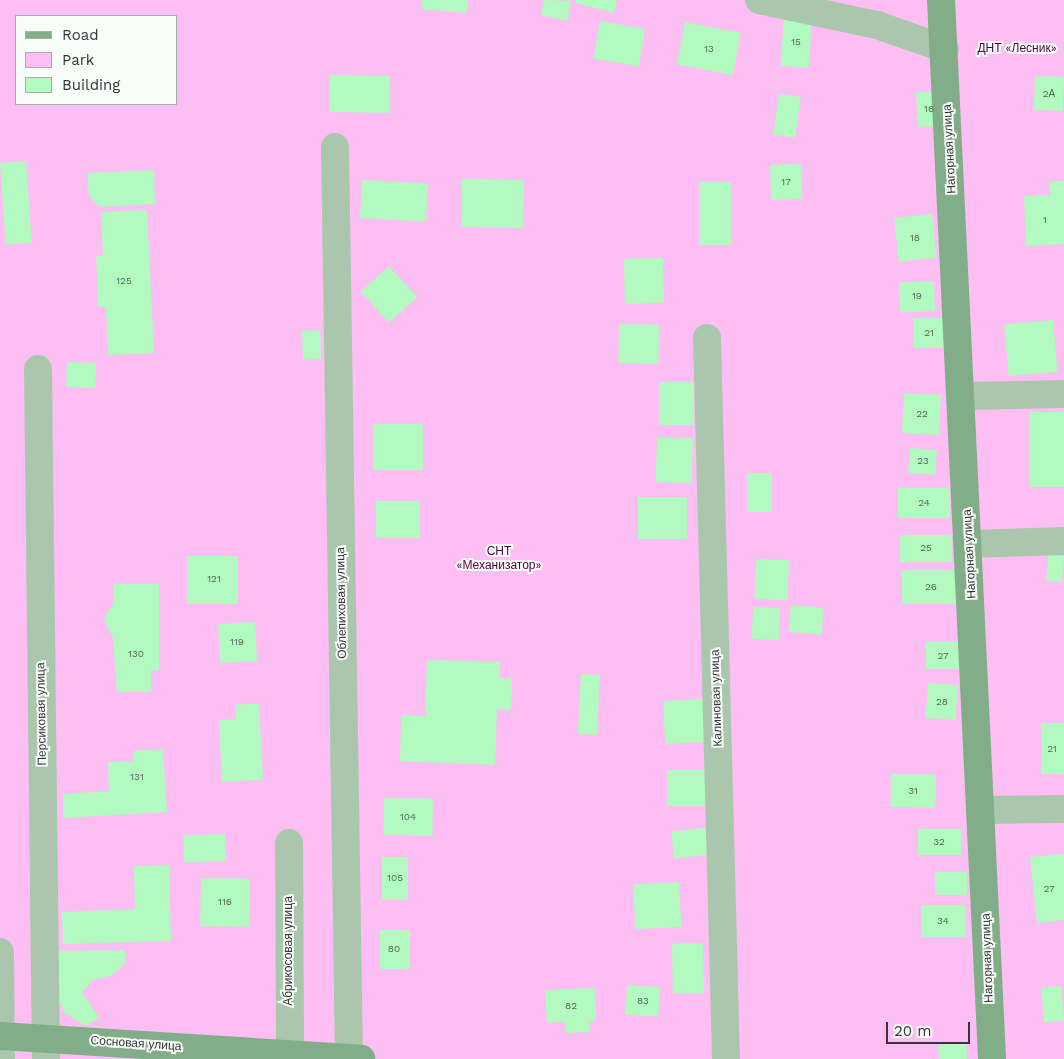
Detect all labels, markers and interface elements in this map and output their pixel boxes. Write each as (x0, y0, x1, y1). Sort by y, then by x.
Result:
legend (15, 15, 178, 105)
text: Road (62, 26, 99, 44)
house number: 15 (791, 36, 801, 48)
park label: ДНТ «Лесник» (977, 42, 1057, 56)
house number: 13 (704, 43, 714, 55)
text: Park (62, 51, 94, 69)
text: Building (62, 76, 120, 94)
house number: 2А (1043, 88, 1055, 100)
house number: 16 (924, 103, 934, 115)
street label: Нагорная улица (940, 104, 960, 194)
house number: 17 (781, 176, 791, 188)
house number: 1 (1043, 214, 1047, 226)
house number: 18 (910, 232, 920, 244)
house number: 125 (116, 275, 132, 287)
house number: 19 (912, 290, 922, 302)
house number: 21 (924, 327, 934, 339)
house number: 22 (916, 408, 928, 420)
house number: 23 (917, 455, 929, 467)
house number: 24 (918, 497, 930, 509)
street label: Нагорная улица (960, 509, 980, 599)
house number: 25 (920, 542, 932, 554)
park label: СНТ «Механизатор» (457, 545, 541, 573)
street label: Облепиховая улица (334, 547, 350, 659)
house number: 121 (207, 573, 221, 585)
house number: 26 (925, 581, 937, 593)
house number: 119 (230, 636, 244, 648)
house number: 130 (128, 648, 144, 660)
street label: Калиновая улица (708, 649, 726, 747)
house number: 27 (937, 650, 949, 662)
street label: Персиковая улица (34, 662, 50, 766)
house number: 28 (936, 696, 948, 708)
house number: 21 (1047, 743, 1057, 755)
house number: 131 (130, 771, 144, 783)
house number: 31 (908, 785, 918, 797)
house number: 104 (400, 811, 416, 823)
house number: 32 (933, 836, 945, 848)
house number: 105 (387, 872, 403, 884)
house number: 27 (1043, 883, 1055, 895)
house number: 116 (218, 896, 232, 908)
street label: Абрикосовая улица (282, 896, 296, 1006)
street label: Нагорная улица (979, 913, 997, 1003)
house number: 34 (937, 915, 949, 927)
house number: 80 (388, 943, 400, 955)
house number: 83 (637, 995, 649, 1007)
house number: 82 (565, 1000, 577, 1012)
scale bar (889, 1012, 973, 1044)
text: 20 m (894, 1022, 932, 1040)
street label: Сосновая улица (90, 1034, 182, 1054)

